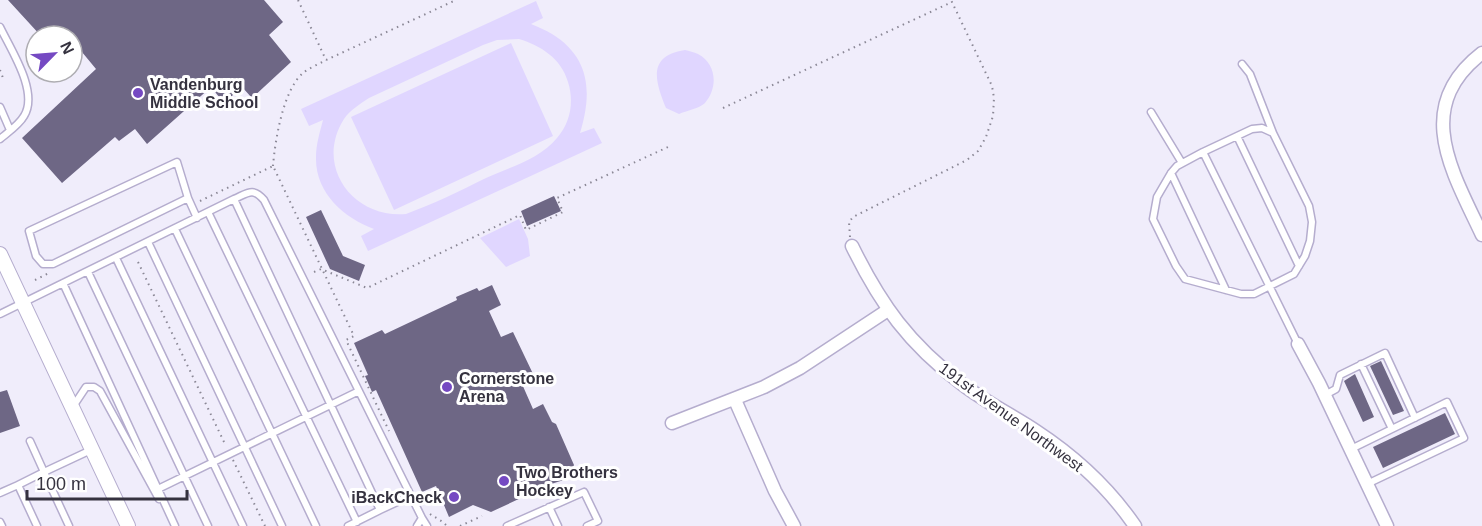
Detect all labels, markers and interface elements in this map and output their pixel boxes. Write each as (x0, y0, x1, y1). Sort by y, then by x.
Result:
north arrow (24, 24, 84, 84)
text: N (57, 39, 77, 57)
place label: Vandenburg Middle School (150, 76, 258, 111)
marker: Vandenburg Middle School (131, 86, 145, 100)
street label: 191st Avenue Northwest (936, 359, 1086, 475)
place label: Cornerstone Arena (459, 370, 554, 405)
marker: Cornerstone Arena (440, 380, 454, 394)
scale bar (27, 463, 188, 501)
place label: Two Brothers Hockey (516, 464, 618, 499)
text: 100 m (36, 474, 86, 494)
marker: Two Brothers Hockey (497, 474, 511, 488)
place label: iBackCheck (351, 489, 442, 506)
marker: iBackCheck (447, 490, 461, 504)

